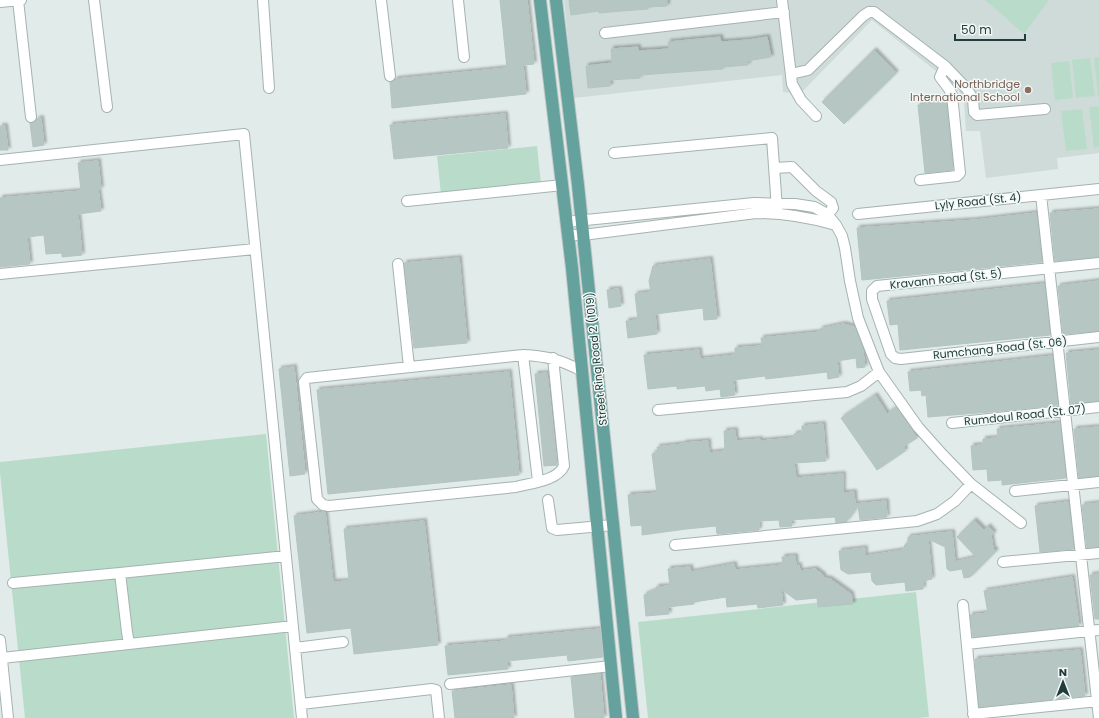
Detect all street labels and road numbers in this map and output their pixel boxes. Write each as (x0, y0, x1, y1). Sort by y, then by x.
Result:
street label: Lyly Road (St. 4) (934, 189, 1022, 213)
street label: Kravann Road (St. 5) (889, 265, 1003, 293)
street label: Street Ring Road 2 (1019) (581, 292, 611, 426)
street label: Rumchang Road (St. 06) (932, 333, 1068, 363)
street label: Rumdoul Road (St. 07) (963, 401, 1087, 429)

